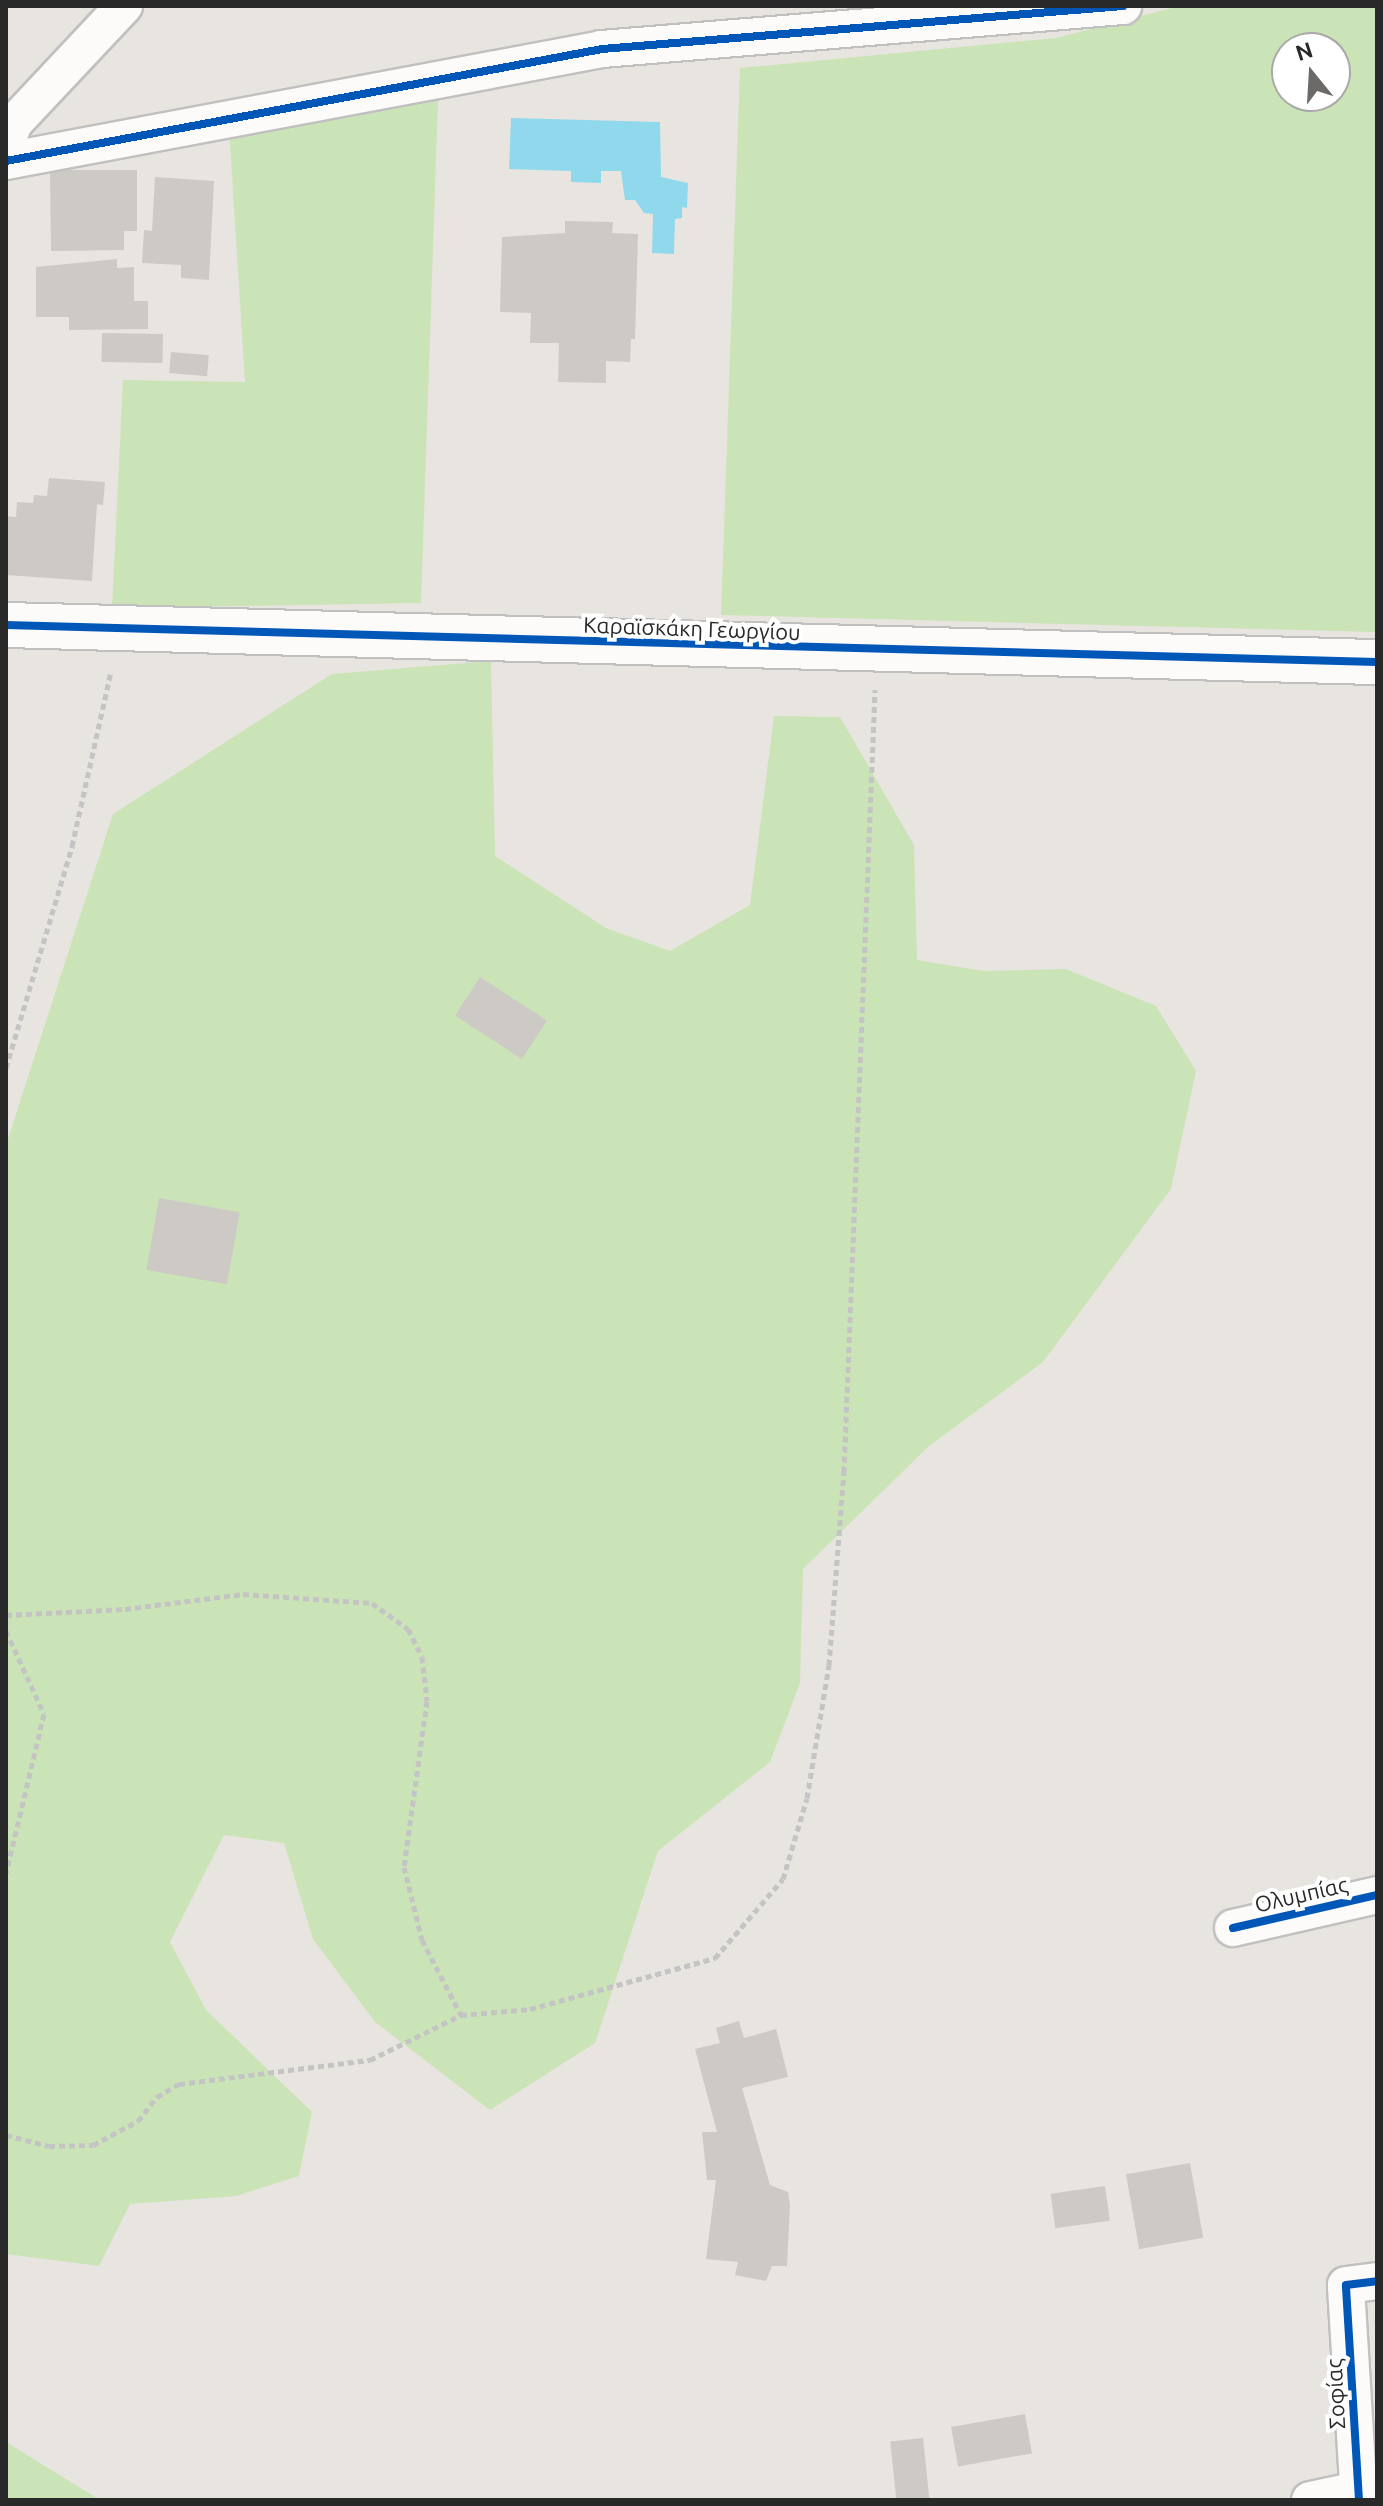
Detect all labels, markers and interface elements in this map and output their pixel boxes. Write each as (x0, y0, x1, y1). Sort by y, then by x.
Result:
north arrow (1271, 32, 1351, 112)
text: N (1292, 36, 1316, 65)
street label: Καραϊσκάκη Γεωργίου (583, 611, 801, 645)
street label: Ολυμπίας (1252, 1871, 1350, 1917)
street label: Σοφίας (1320, 2358, 1350, 2430)

